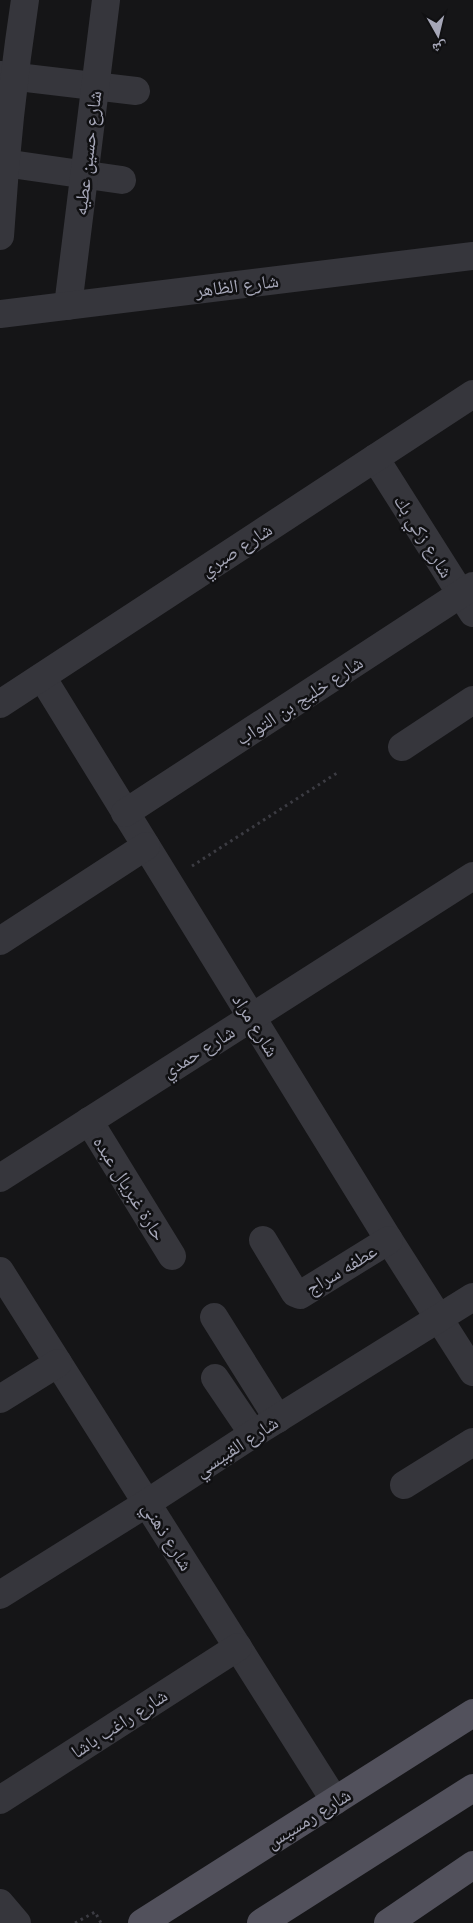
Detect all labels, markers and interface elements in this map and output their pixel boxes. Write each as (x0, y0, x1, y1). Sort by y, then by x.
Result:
north arrow (413, 10, 463, 60)
text: ش (431, 38, 448, 58)
street label: شارع حسين عطيه (67, 89, 107, 217)
street label: شارع الظاهر (193, 268, 280, 302)
street label: شارع زكي بك (386, 490, 459, 584)
street label: شارع صبري (196, 517, 279, 584)
street label: شارع خليج بن التواب (231, 650, 368, 751)
street label: شارع مراد (227, 989, 285, 1061)
street label: شارع حمدي (157, 1019, 241, 1086)
street label: حارة غبريال عبده (88, 1131, 172, 1245)
street label: عطفه سراج (301, 1238, 381, 1300)
street label: شارع القبيسي (190, 1410, 284, 1485)
street label: شارع ذهني (134, 1497, 199, 1577)
street label: شارع راغب باشا (66, 1683, 172, 1763)
street label: شارع رمسيس (261, 1782, 355, 1854)

